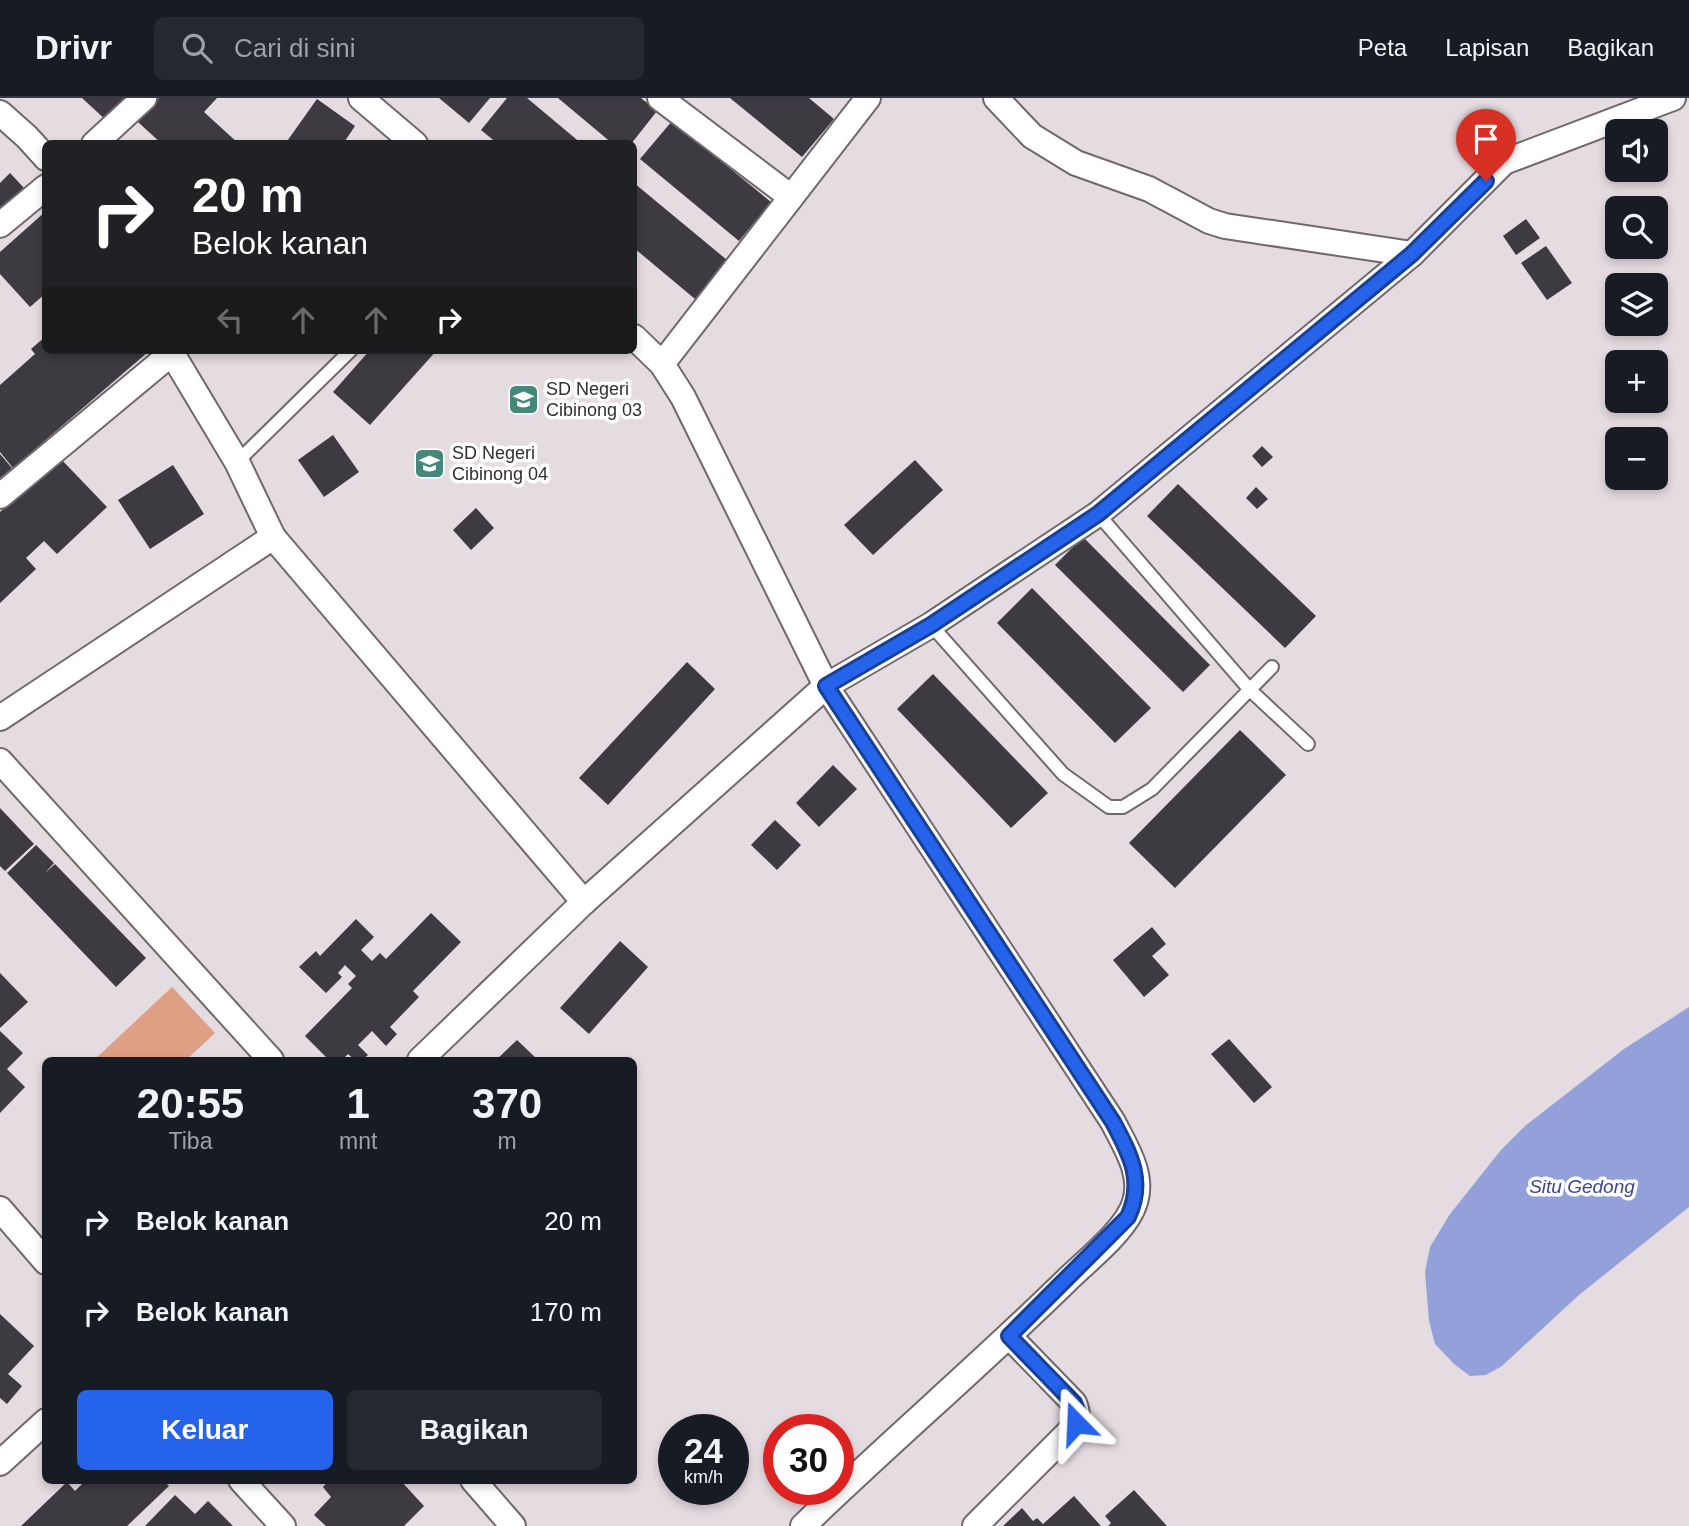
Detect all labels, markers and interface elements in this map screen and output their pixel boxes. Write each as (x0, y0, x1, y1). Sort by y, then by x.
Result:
search box (154, 17, 644, 80)
text: Drivr (35, 29, 112, 66)
icon: search (178, 29, 216, 67)
text: Cari di sini (234, 33, 355, 63)
text: Peta (1358, 34, 1407, 61)
text: Lapisan (1445, 34, 1529, 61)
text: Bagikan (1567, 34, 1654, 61)
pin (1456, 109, 1516, 181)
map controls (1605, 119, 1668, 490)
button: sound (1605, 119, 1668, 182)
icon: arrive (1467, 120, 1505, 158)
icon: right (77, 168, 168, 259)
text: 20 m (192, 168, 304, 222)
button: search (1605, 196, 1668, 259)
text: Belok kanan (192, 225, 368, 261)
button: layers (1605, 273, 1668, 336)
icon: left (211, 301, 249, 339)
icon: ahead (284, 301, 322, 339)
icon: ahead (357, 301, 395, 339)
icon: right (430, 301, 468, 339)
button: + (1605, 350, 1668, 413)
place label: SD Negeri Cibinong 03 (546, 379, 642, 420)
school or university icon: SD Negeri Cibinong 03 (506, 382, 540, 416)
button: − (1605, 427, 1668, 490)
place label: SD Negeri Cibinong 04 (452, 443, 548, 484)
school or university icon: SD Negeri Cibinong 04 (412, 446, 446, 480)
text: 20:55 (137, 1080, 244, 1127)
text: 1 (346, 1080, 370, 1127)
text: 370 (472, 1080, 542, 1127)
text: Tiba (169, 1128, 212, 1154)
text: mnt (339, 1128, 377, 1154)
text: m (498, 1128, 517, 1154)
water label: Situ Gedong (1529, 1176, 1635, 1197)
icon: right (77, 1203, 115, 1241)
text: Belok kanan (136, 1206, 289, 1236)
text: 20 m (544, 1206, 602, 1236)
icon: right (77, 1294, 115, 1332)
text: Belok kanan (136, 1297, 289, 1327)
text: 170 m (530, 1297, 602, 1327)
position arrow (1039, 1386, 1113, 1460)
button: Keluar (77, 1390, 333, 1470)
button: Bagikan (347, 1390, 602, 1470)
speed limit sign: 30 (763, 1414, 854, 1505)
text: 24 (684, 1431, 723, 1470)
text: km/h (684, 1467, 723, 1487)

